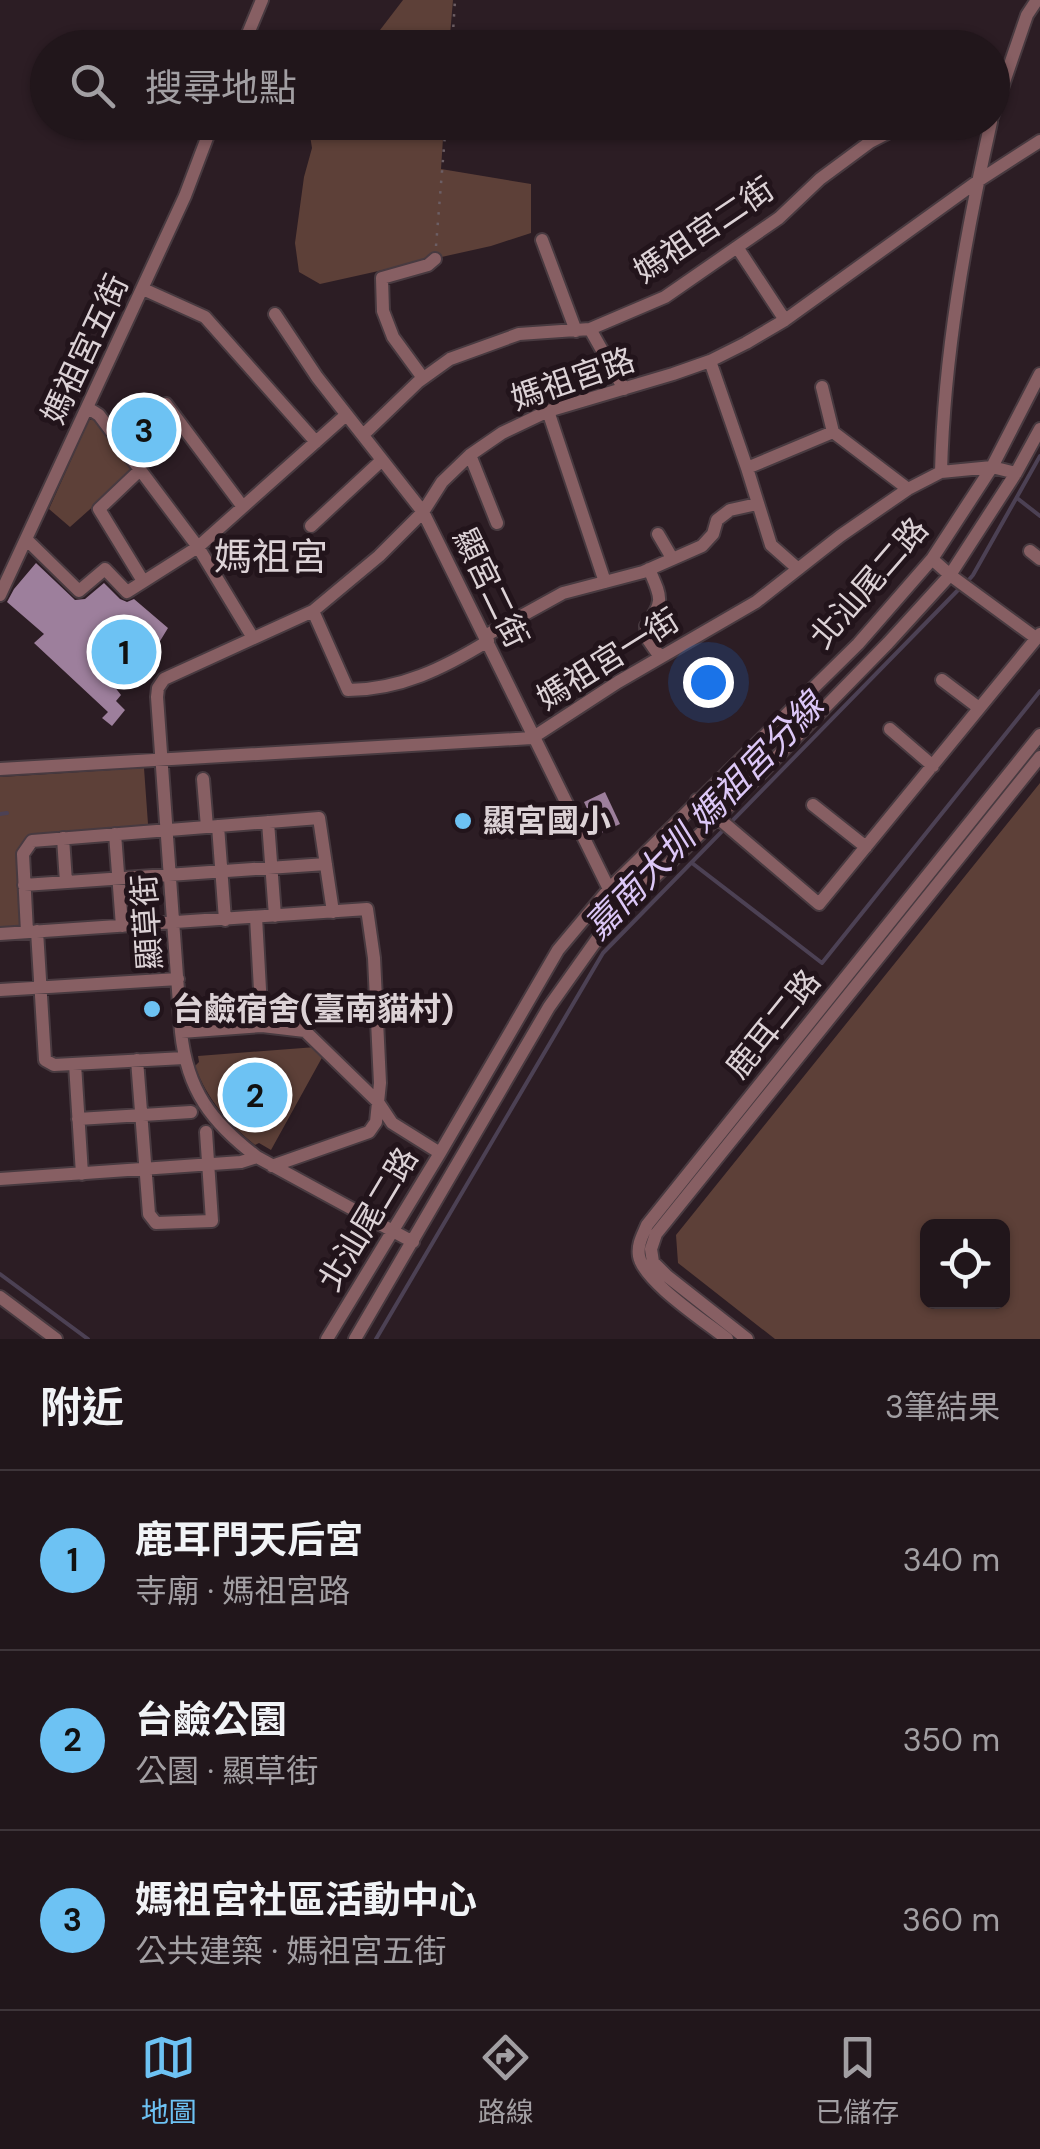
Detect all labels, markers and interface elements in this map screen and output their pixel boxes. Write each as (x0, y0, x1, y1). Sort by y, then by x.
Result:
search box (30, 30, 1010, 140)
icon: search (65, 58, 120, 113)
text: 搜尋地點 (145, 63, 297, 113)
street label: 媽祖宮二街 (626, 168, 782, 292)
street label: 媽祖宮五街 (32, 268, 138, 430)
street label: 媽祖宮路 (506, 338, 640, 420)
pin: 3 (112, 392, 176, 468)
street label: 北汕尾二路 (801, 509, 937, 657)
street label: 顯宮二街 (444, 521, 538, 655)
district label: 媽祖宮 (214, 532, 328, 582)
street label: 媽祖宮一街 (529, 599, 687, 719)
pin: 1 (92, 614, 156, 690)
your location (683, 657, 734, 708)
water label: 嘉南大圳 媽祖宮分線 (575, 680, 836, 949)
place label: 顯宮國小 (483, 800, 611, 842)
marker: 顯宮國小 (452, 810, 474, 832)
street label: 顯草街 (123, 873, 171, 971)
street label: 鹿耳二路 (716, 961, 830, 1087)
place label: 台鹼宿舍(臺南貓村) (172, 988, 454, 1030)
marker: 台鹼宿舍(臺南貓村) (141, 998, 163, 1020)
pin: 2 (222, 1058, 288, 1132)
street label: 北汕尾二路 (309, 1140, 427, 1298)
map controls (920, 1219, 1010, 1309)
button: locate (920, 1219, 1010, 1309)
text: 附近 (40, 1380, 124, 1435)
text: 3筆結果 (885, 1386, 1000, 1428)
text: 鹿耳門天后宮 (135, 1515, 363, 1565)
text: 1 (67, 1539, 78, 1581)
text: 340 m (903, 1539, 1000, 1581)
text: 寺廟 · 媽祖宮路 (135, 1570, 350, 1612)
text: 台鹼公園 (135, 1695, 287, 1745)
text: 2 (63, 1719, 82, 1761)
text: 350 m (903, 1719, 1000, 1761)
text: 公園 · 顯草街 (135, 1750, 318, 1792)
text: 媽祖宮社區活動中心 (135, 1875, 477, 1925)
text: 3 (63, 1899, 82, 1941)
text: 360 m (902, 1899, 1000, 1941)
text: 公共建築 · 媽祖宮五街 (135, 1930, 446, 1972)
tab: 地圖 (141, 2030, 197, 2131)
tab: 路線 (478, 2030, 534, 2131)
tab: 已儲存 (815, 2030, 899, 2131)

